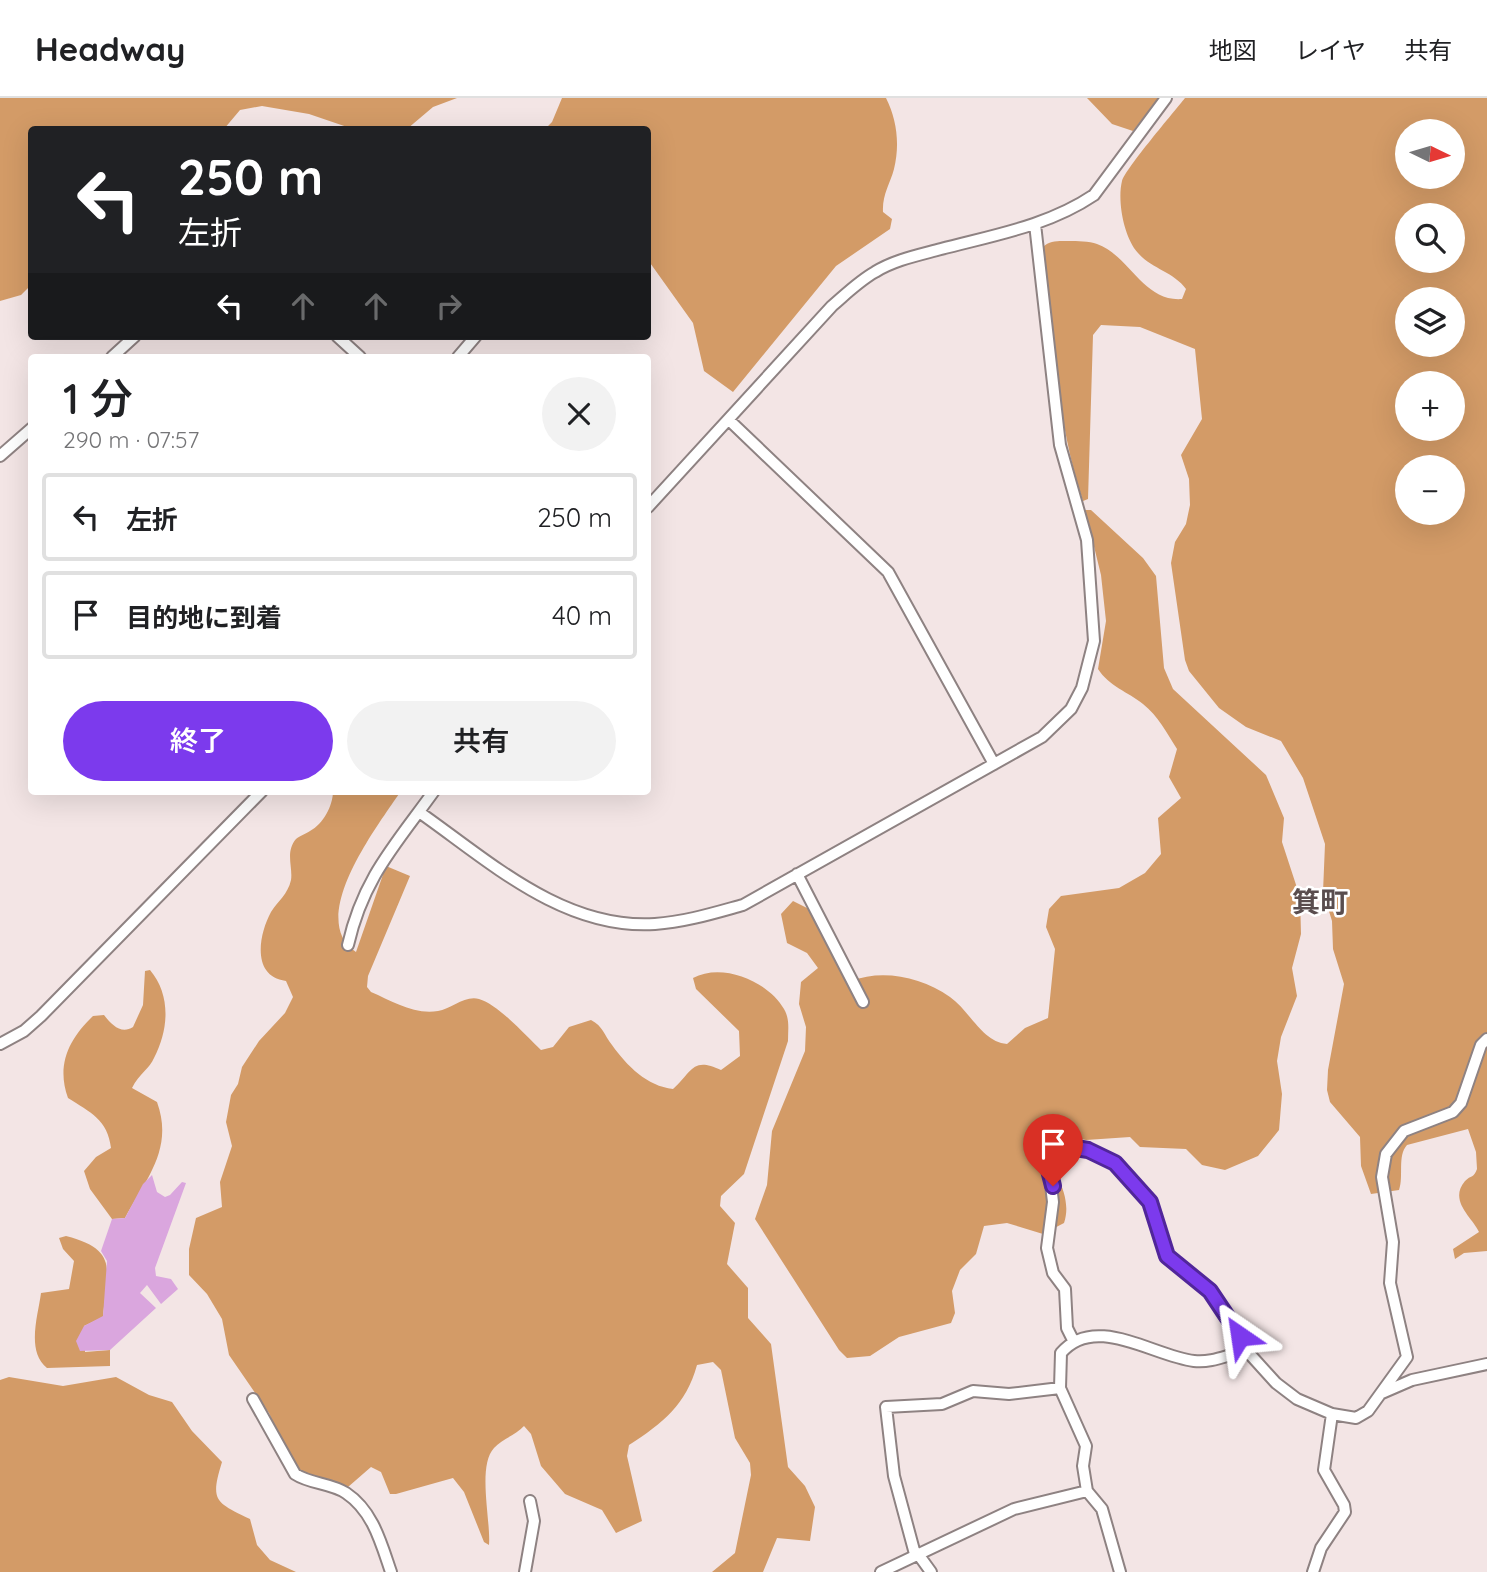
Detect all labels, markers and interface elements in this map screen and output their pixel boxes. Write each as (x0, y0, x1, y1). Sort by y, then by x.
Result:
text: Headway (35, 28, 185, 69)
text: 地図 (1209, 35, 1257, 65)
text: レイヤ (1295, 35, 1366, 65)
text: 共有 (1404, 35, 1452, 65)
north arrow (1395, 119, 1465, 189)
map controls (1395, 119, 1465, 525)
text: 250 m (178, 146, 323, 207)
icon: left (63, 154, 154, 245)
button: search (1395, 203, 1465, 273)
text: 左折 (178, 212, 242, 252)
icon: left (211, 287, 249, 325)
icon: ahead (284, 287, 322, 325)
icon: ahead (357, 287, 395, 325)
icon: right (430, 287, 468, 325)
button: layers (1395, 287, 1465, 357)
button: + (1395, 371, 1465, 441)
text: 1 分 (63, 372, 133, 425)
button: close (542, 377, 616, 451)
text: 290 m · 07:57 (63, 425, 199, 454)
button: − (1395, 455, 1465, 525)
icon: left (67, 498, 105, 536)
text: 250 m (537, 501, 612, 534)
text: 左折 (126, 503, 178, 536)
icon: arrive (67, 596, 105, 634)
text: 40 m (552, 599, 612, 632)
text: 目的地に到着 (126, 601, 282, 634)
button: 終了 (63, 701, 333, 781)
button: 共有 (347, 701, 616, 781)
district label: 箕町 (1292, 884, 1348, 919)
pin (1023, 1114, 1083, 1186)
icon: arrive (1034, 1125, 1072, 1163)
position arrow (1203, 1299, 1277, 1373)

